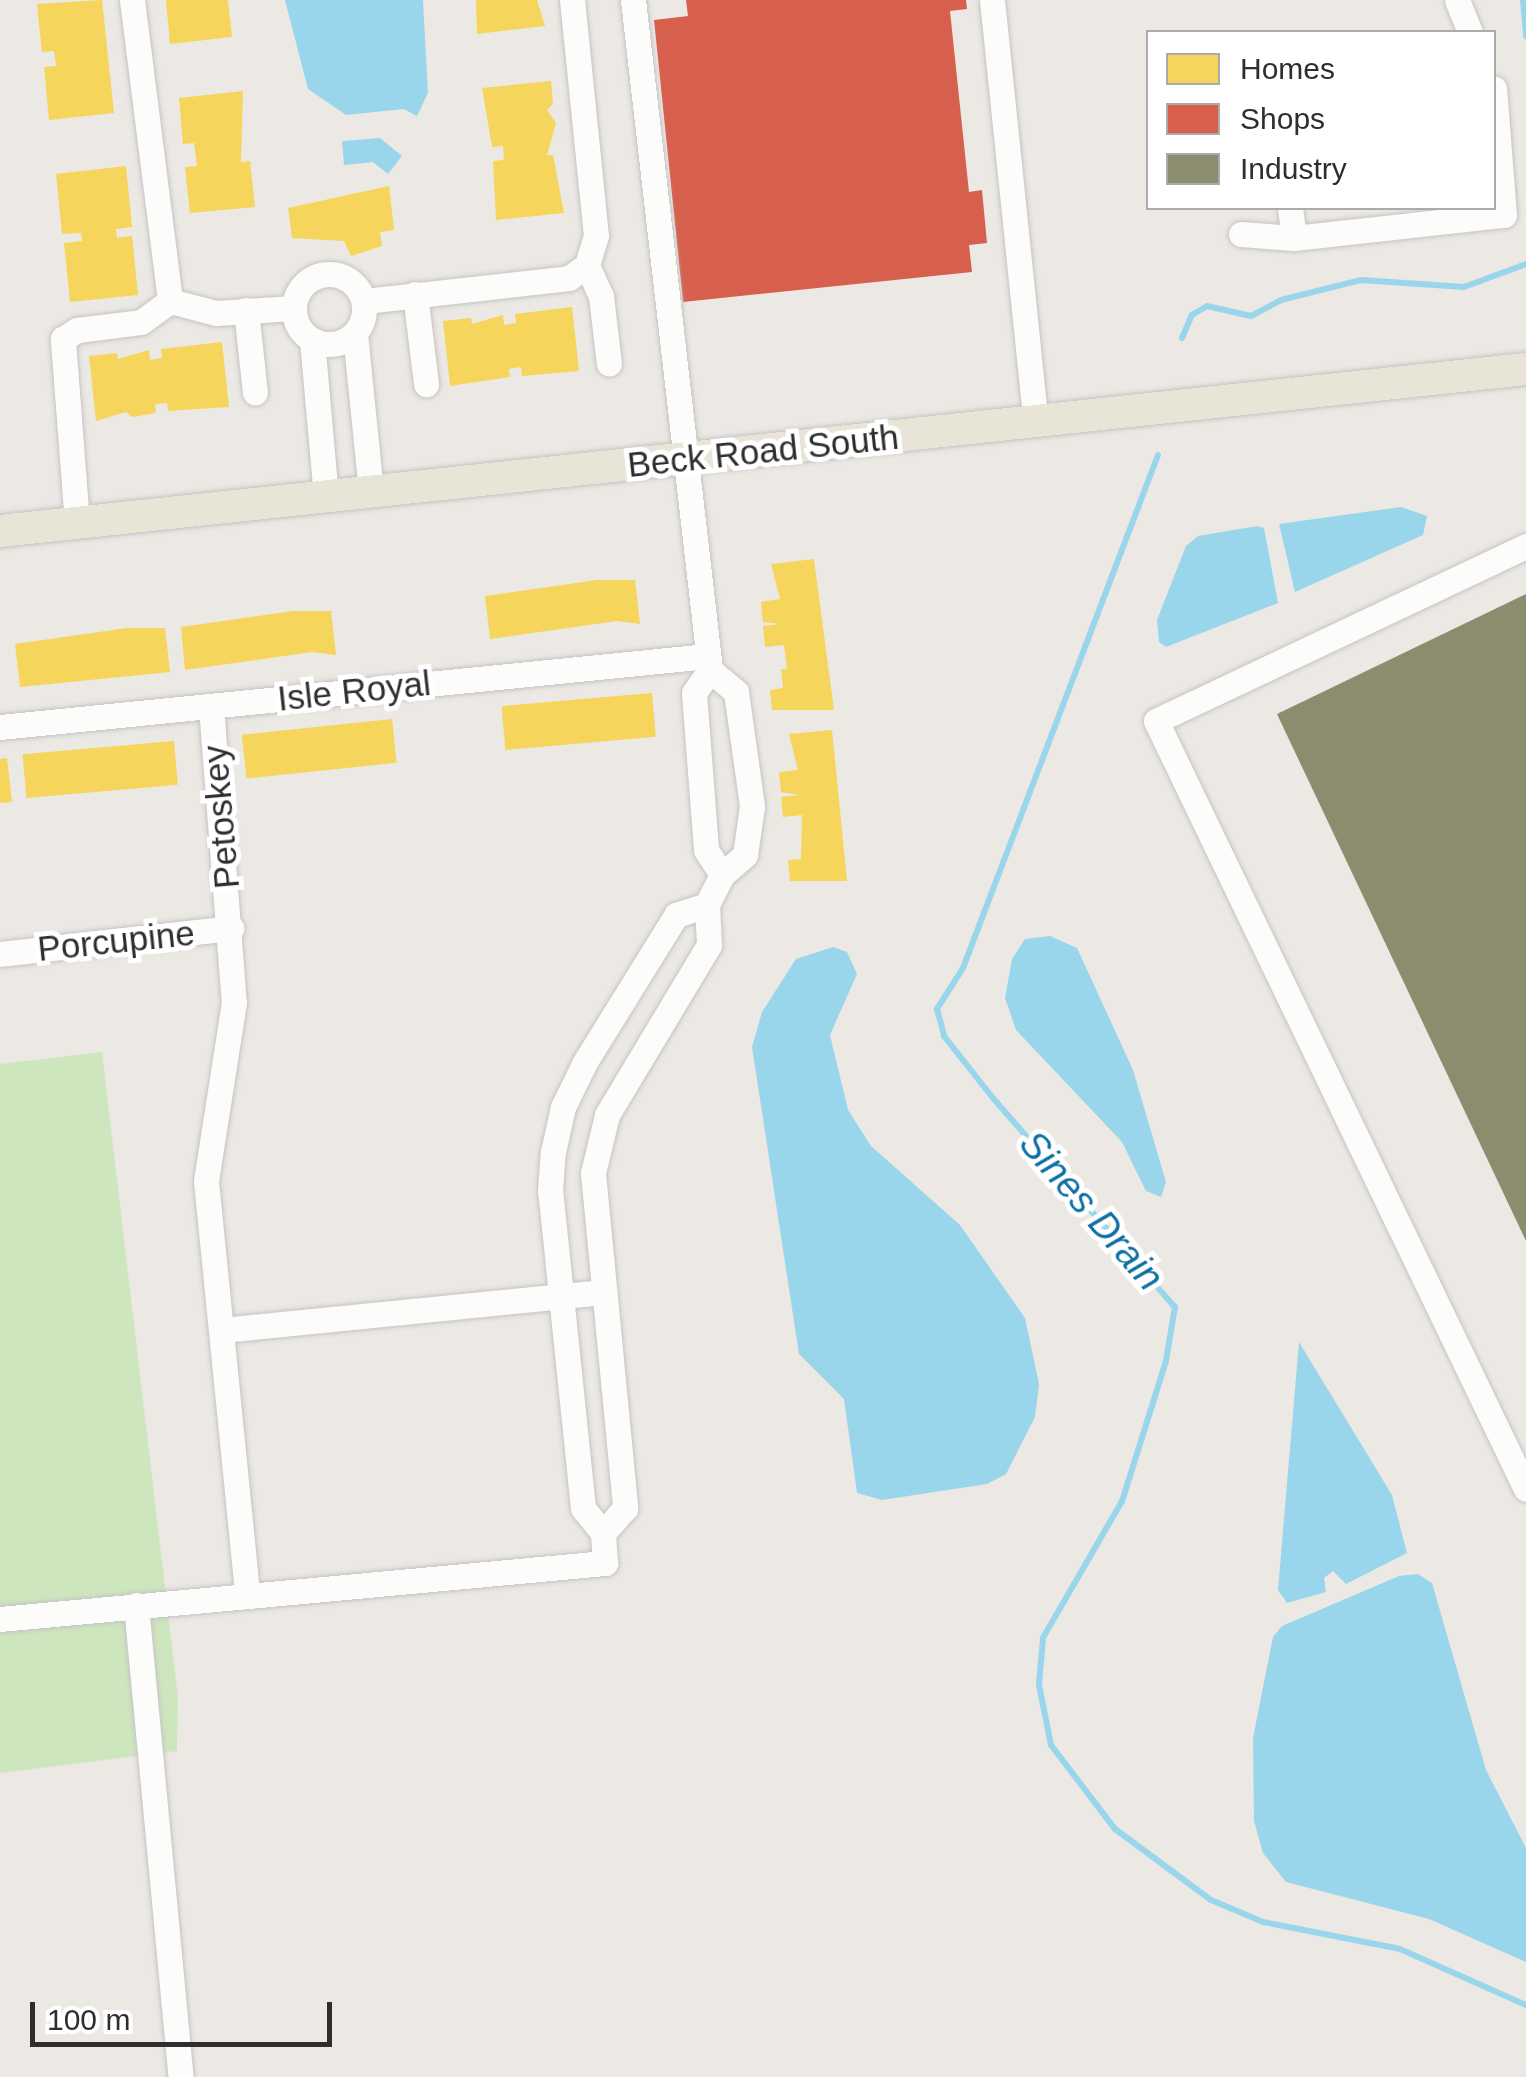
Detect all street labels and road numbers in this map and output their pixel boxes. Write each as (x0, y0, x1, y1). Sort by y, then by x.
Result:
street label: Beck Road South (625, 416, 901, 486)
street label: Isle Royal (275, 662, 433, 720)
street label: Petoskey (194, 743, 248, 891)
street label: Porcupine (35, 912, 197, 970)

